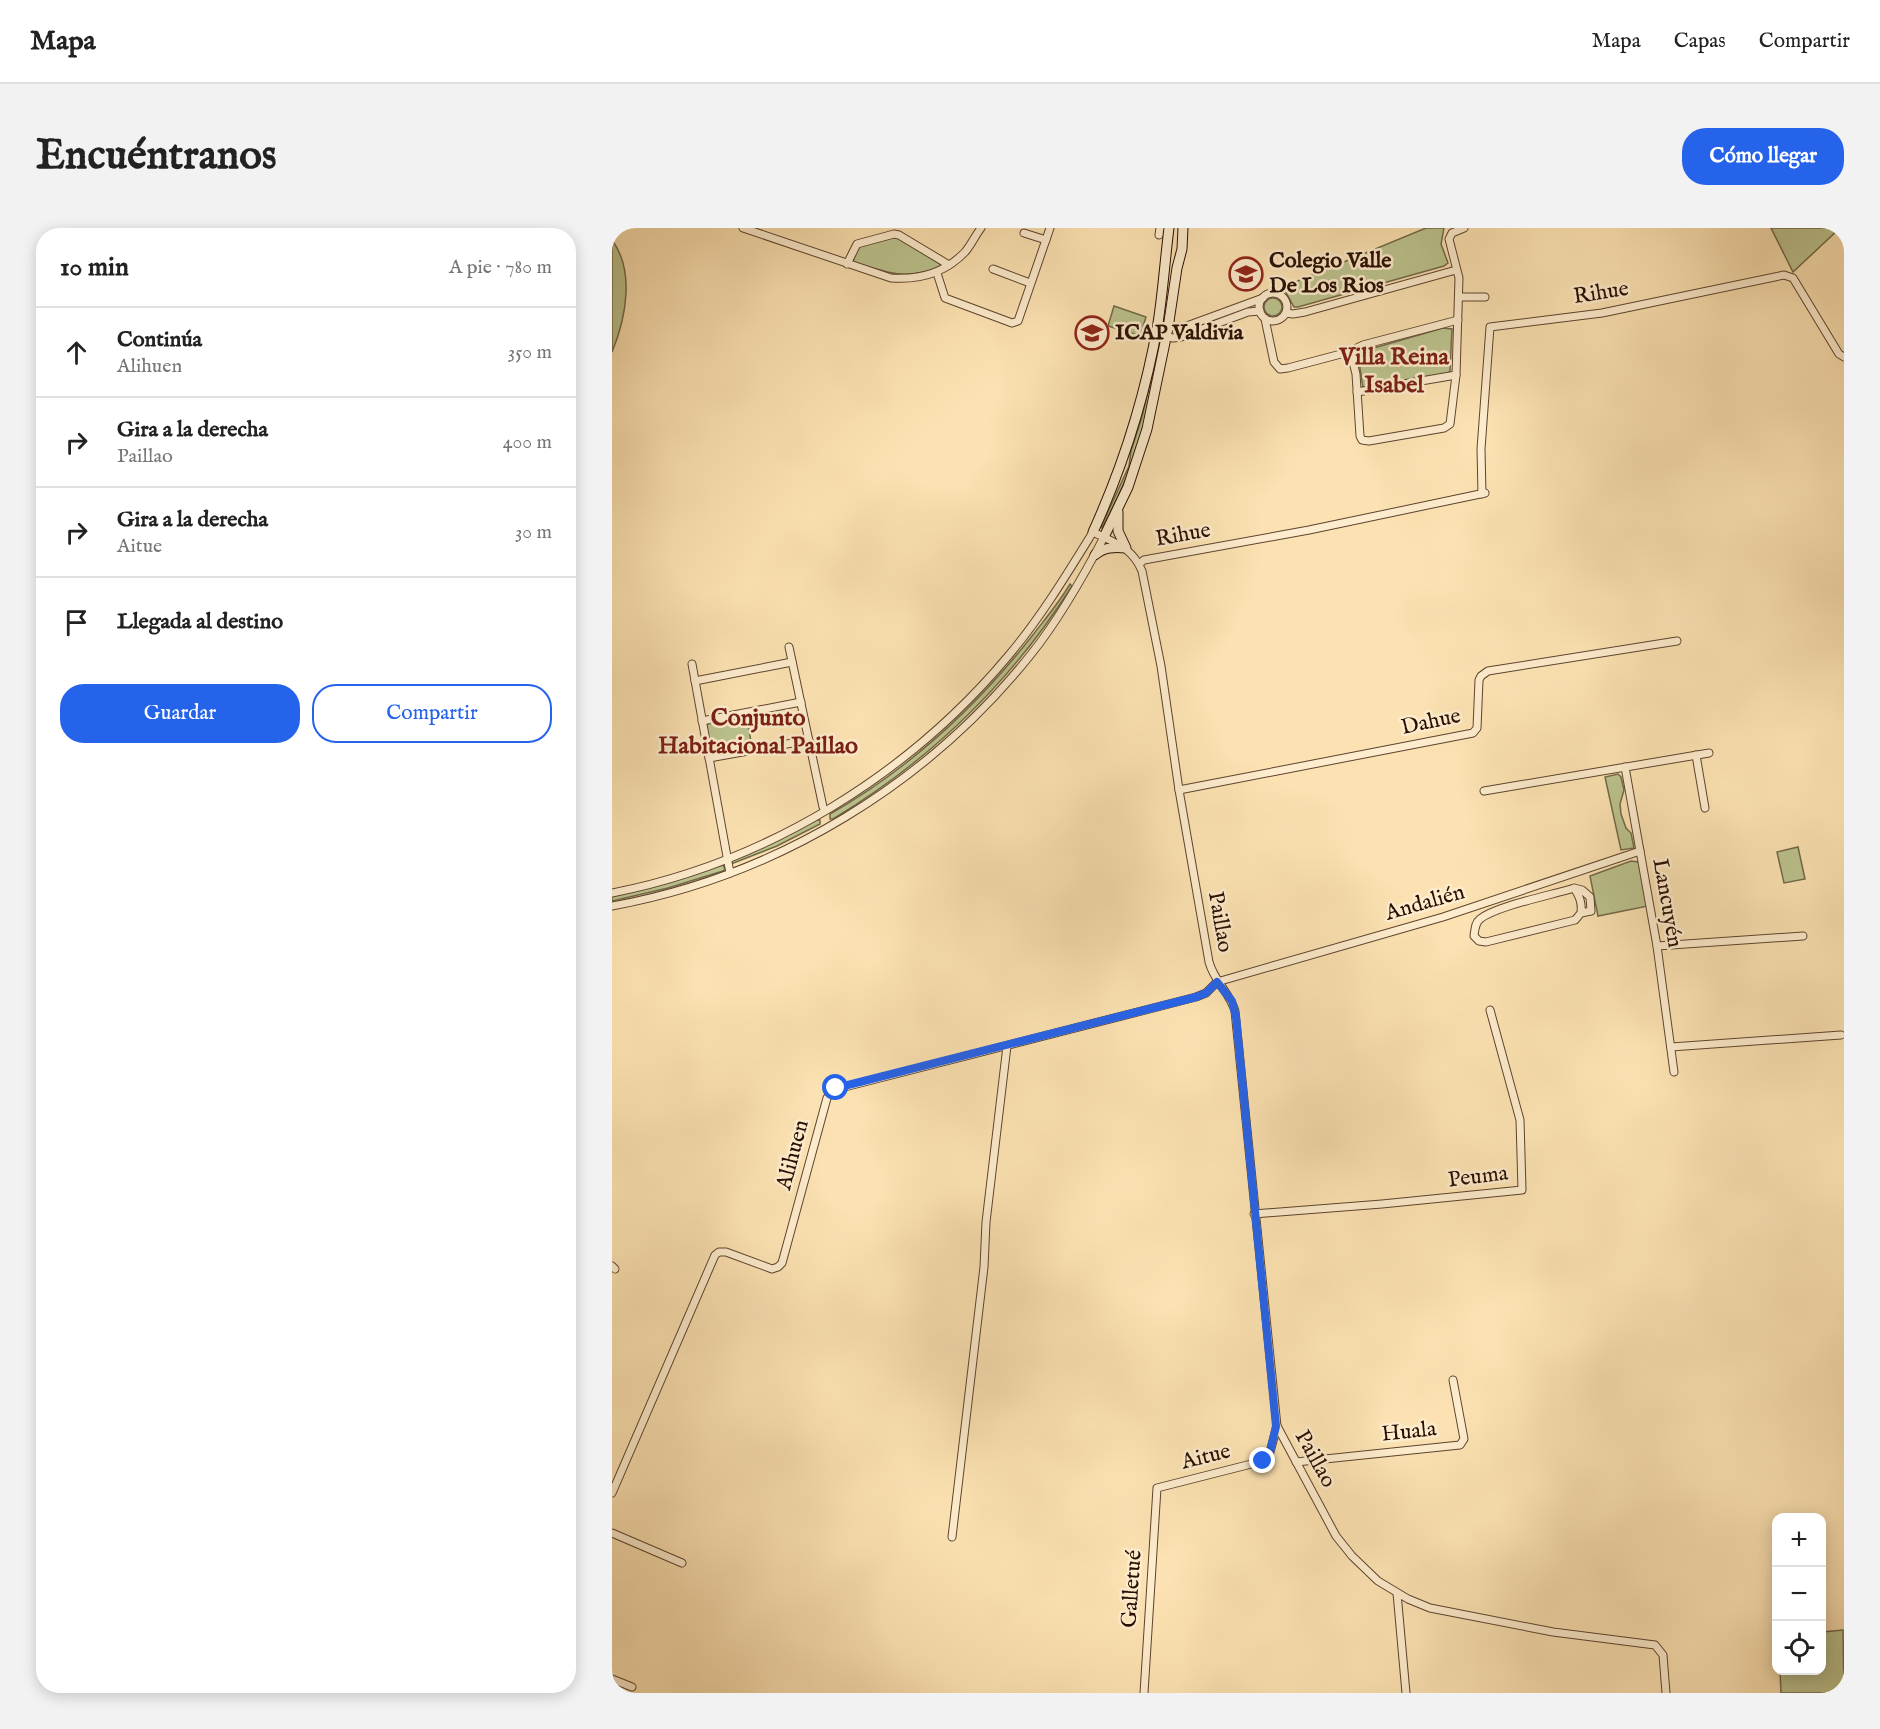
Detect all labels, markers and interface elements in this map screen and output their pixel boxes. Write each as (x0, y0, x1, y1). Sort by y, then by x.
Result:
text: Mapa (30, 24, 96, 59)
text: Mapa (1592, 28, 1641, 55)
text: Capas (1674, 28, 1726, 55)
text: Compartir (1759, 28, 1850, 55)
button: Cómo llegar (1682, 128, 1844, 185)
text: Encuéntranos (36, 130, 277, 183)
place label: Colegio Valle De Los Rios (1269, 247, 1391, 300)
text: 10 min (60, 251, 129, 284)
text: A pie · 780 m (449, 255, 552, 280)
school or university icon: Colegio Valle De Los Rios (1228, 256, 1264, 292)
street label: Rihue (1571, 275, 1631, 311)
school or university icon: ICAP Valdivia (1074, 315, 1110, 351)
place label: ICAP Valdivia (1115, 319, 1244, 347)
text: Continúa (117, 326, 202, 354)
icon: ahead (60, 336, 93, 369)
text: 350 m (508, 340, 552, 365)
district label: Villa Reina Isabel (1338, 342, 1449, 401)
text: Alihuen (117, 354, 182, 379)
text: Gira a la derecha (117, 416, 268, 444)
icon: right (60, 426, 93, 459)
text: 400 m (503, 430, 552, 455)
text: Paillao (117, 444, 173, 469)
text: Gira a la derecha (117, 506, 268, 534)
icon: right (60, 516, 93, 549)
street label: Rihue (1153, 516, 1213, 554)
text: 30 m (515, 520, 552, 545)
text: Aitue (117, 534, 162, 559)
icon: arrive (60, 606, 93, 639)
text: Llegada al destino (117, 608, 283, 636)
button: Guardar (60, 684, 300, 743)
button: Compartir (312, 684, 552, 743)
street label: Dahue (1399, 702, 1463, 742)
district label: Conjunto Habitacional Paillao (658, 703, 858, 762)
street label: Lancuyén (1645, 856, 1689, 950)
street label: Andalién (1381, 878, 1468, 928)
street label: Paillao (1201, 889, 1239, 955)
route start (822, 1074, 848, 1100)
street label: Alihuen (770, 1117, 816, 1194)
street label: Peuma (1446, 1159, 1510, 1195)
street label: Huala (1380, 1415, 1438, 1449)
street label: Paillao (1288, 1425, 1342, 1493)
street label: Aitue (1178, 1437, 1234, 1477)
route end (1249, 1447, 1275, 1473)
map controls (1772, 1513, 1826, 1675)
button: + (1772, 1513, 1826, 1567)
street label: Galletué (1115, 1549, 1149, 1629)
button: − (1772, 1567, 1826, 1621)
button: locate (1772, 1621, 1826, 1675)

